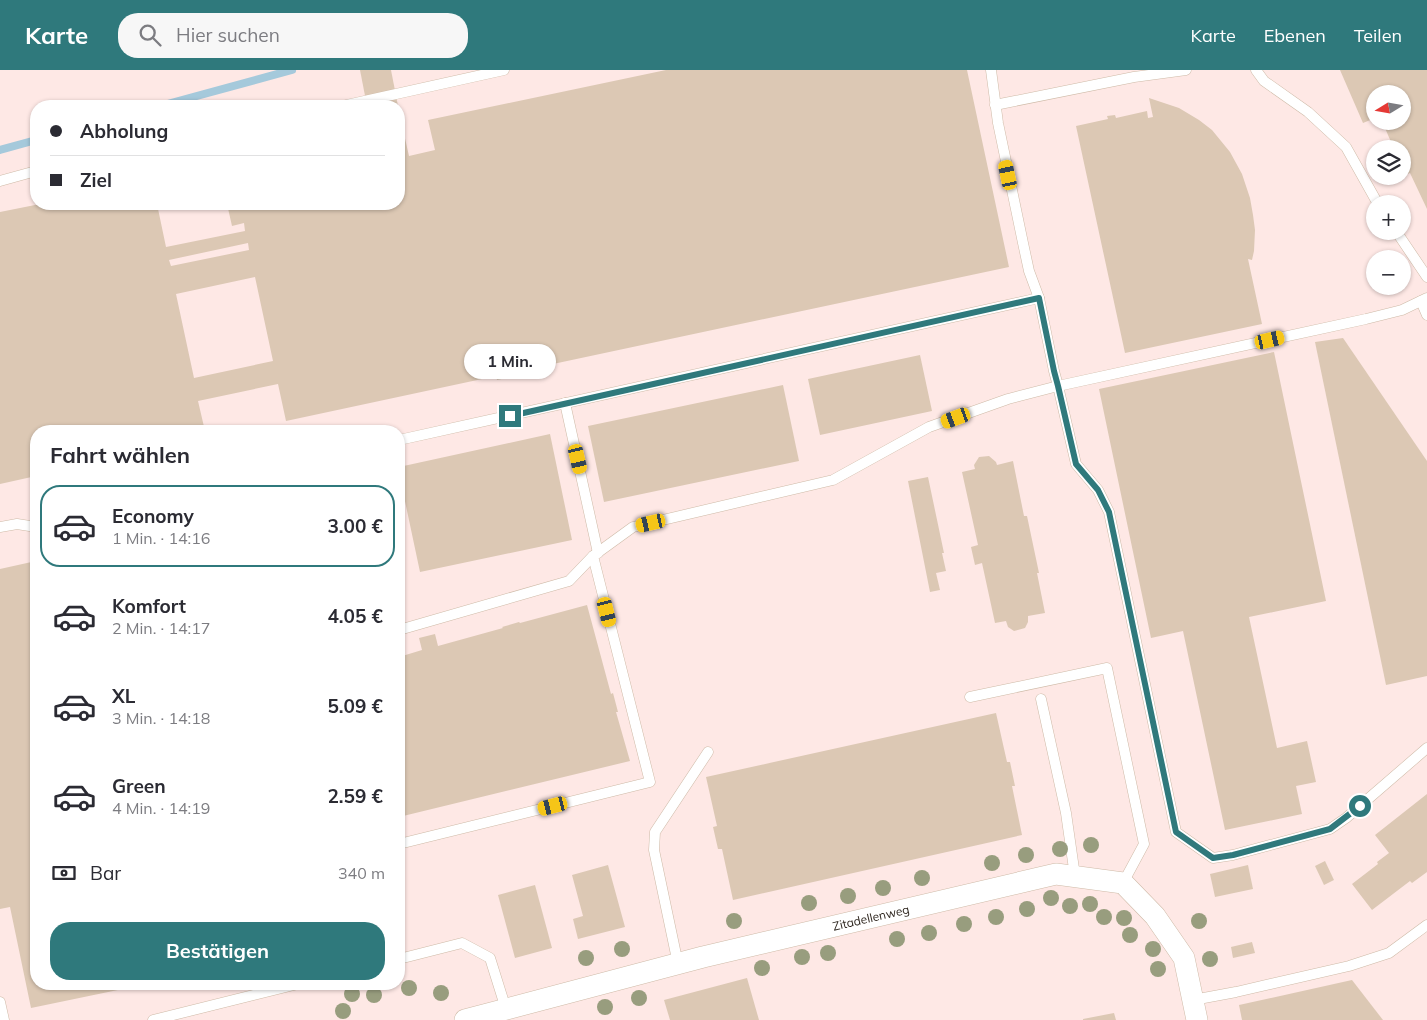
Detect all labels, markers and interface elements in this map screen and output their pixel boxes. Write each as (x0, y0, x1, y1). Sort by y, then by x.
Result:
search box (118, 13, 468, 58)
text: Karte (25, 20, 88, 50)
icon: search (136, 21, 164, 49)
text: Hier suchen (176, 23, 280, 47)
text: Karte (1190, 24, 1236, 47)
text: Ebenen (1264, 24, 1326, 47)
text: Teilen (1354, 24, 1402, 47)
north arrow (1366, 85, 1411, 130)
map controls (1366, 85, 1411, 295)
text: Abholung (80, 119, 168, 143)
button: layers (1366, 140, 1411, 185)
car (997, 159, 1018, 191)
text: Ziel (80, 168, 112, 192)
button: + (1366, 195, 1411, 240)
button: − (1366, 250, 1411, 295)
car (1253, 329, 1286, 351)
callout: 1 Min. (464, 344, 556, 378)
text: 1 Min. (487, 351, 533, 371)
route end (499, 405, 521, 427)
car (939, 406, 972, 430)
text: Fahrt wählen (50, 441, 190, 469)
car (567, 443, 588, 475)
icon: car (52, 504, 97, 549)
text: Economy (112, 504, 194, 528)
car (634, 512, 667, 534)
text: 3.00 € (327, 514, 383, 538)
text: 1 Min. · 14:16 (112, 528, 210, 548)
icon: car (52, 594, 97, 639)
text: Komfort (112, 594, 186, 618)
car (596, 596, 617, 628)
text: 4.05 € (327, 604, 383, 628)
text: 2 Min. · 14:17 (112, 618, 210, 638)
icon: car (52, 684, 97, 729)
text: XL (112, 684, 135, 708)
text: 5.09 € (327, 694, 383, 718)
text: 3 Min. · 14:18 (112, 708, 210, 728)
icon: car (52, 774, 97, 819)
text: Green (112, 774, 166, 798)
text: 2.59 € (327, 784, 383, 808)
car (536, 795, 569, 817)
route start (1349, 795, 1371, 817)
text: 4 Min. · 14:19 (112, 798, 210, 818)
icon: cash (50, 859, 78, 887)
text: Bar (90, 861, 121, 885)
text: 340 m (338, 863, 385, 883)
street label: Zitadellenweg (831, 901, 911, 934)
button: Bestätigen (50, 922, 385, 980)

